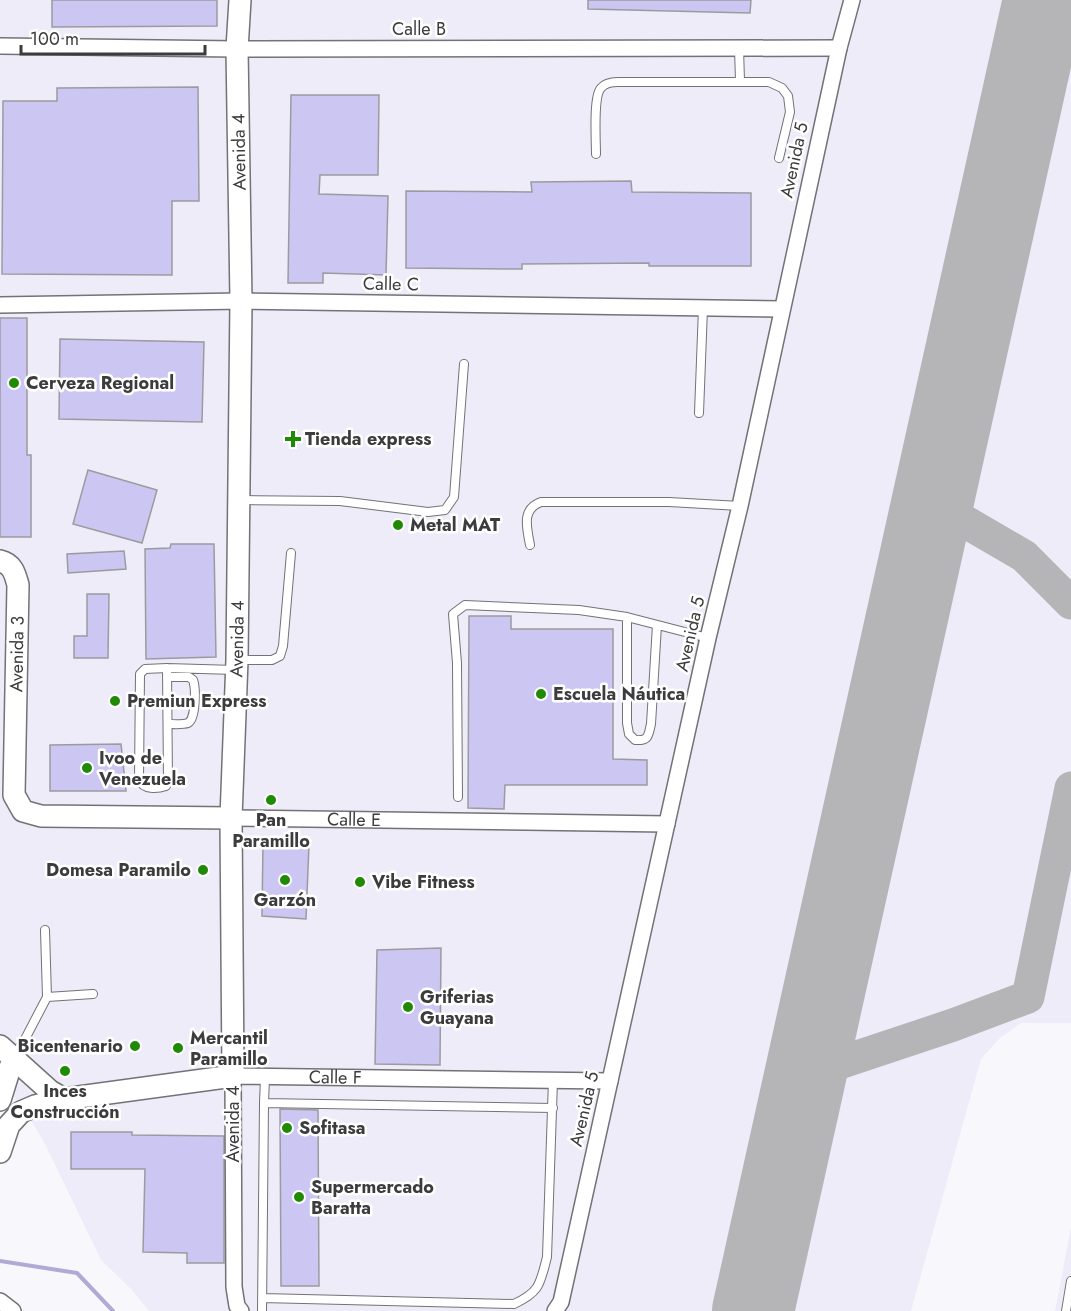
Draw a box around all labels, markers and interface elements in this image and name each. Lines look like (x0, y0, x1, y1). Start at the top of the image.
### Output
street label: Calle B (392, 16, 446, 42)
scale bar (21, 18, 206, 56)
text: 100 m (30, 26, 79, 52)
street label: Avenida 4 (225, 113, 253, 191)
street label: Avenida 5 (773, 120, 815, 200)
street label: Calle C (363, 271, 419, 297)
place label: Cerveza Regional (26, 370, 174, 396)
marker: Cerveza Regional (7, 376, 21, 390)
place label: Tienda express (305, 426, 432, 452)
marker: Tienda express (286, 432, 300, 446)
place label: Metal MAT (410, 512, 501, 538)
marker: Metal MAT (391, 518, 405, 532)
street label: Avenida 5 (669, 594, 711, 674)
street label: Avenida 4 (223, 600, 251, 678)
street label: Avenida 3 (3, 616, 31, 692)
place label: Escuela Náutica (553, 681, 685, 707)
marker: Escuela Náutica (534, 687, 548, 701)
place label: Premiun Express (127, 688, 267, 714)
marker: Premiun Express (108, 694, 122, 708)
place label: Ivoo de Venezuela (98, 745, 186, 792)
marker: Ivoo de Venezuela (80, 761, 94, 775)
marker: Pan Paramillo (264, 793, 278, 807)
street label: Calle E (327, 806, 381, 833)
place label: Pan Paramillo (232, 807, 310, 854)
place label: Domesa Paramilo (46, 857, 191, 883)
marker: Domesa Paramilo (196, 863, 210, 877)
place label: Vibe Fitness (371, 869, 475, 895)
marker: Garzón (278, 873, 292, 887)
marker: Vibe Fitness (353, 875, 367, 889)
place label: Garzón (254, 887, 316, 913)
place label: Griferias Guayana (420, 984, 494, 1031)
marker: Griferias Guayana (401, 1000, 415, 1014)
place label: Mercantil Paramillo (190, 1025, 268, 1072)
place label: Bicentenario (17, 1033, 123, 1059)
marker: Bicentenario (128, 1039, 142, 1053)
marker: Mercantil Paramillo (171, 1041, 185, 1055)
marker: Inces Construcción (58, 1064, 72, 1078)
street label: Calle F (309, 1064, 362, 1091)
street label: Avenida 5 (563, 1069, 605, 1149)
place label: Inces Construcción (11, 1078, 120, 1125)
street label: Avenida 4 (220, 1086, 246, 1162)
place label: Sofitasa (299, 1115, 365, 1141)
marker: Sofitasa (280, 1121, 294, 1135)
place label: Supermercado Baratta (311, 1174, 434, 1221)
marker: Supermercado Baratta (292, 1190, 306, 1204)

